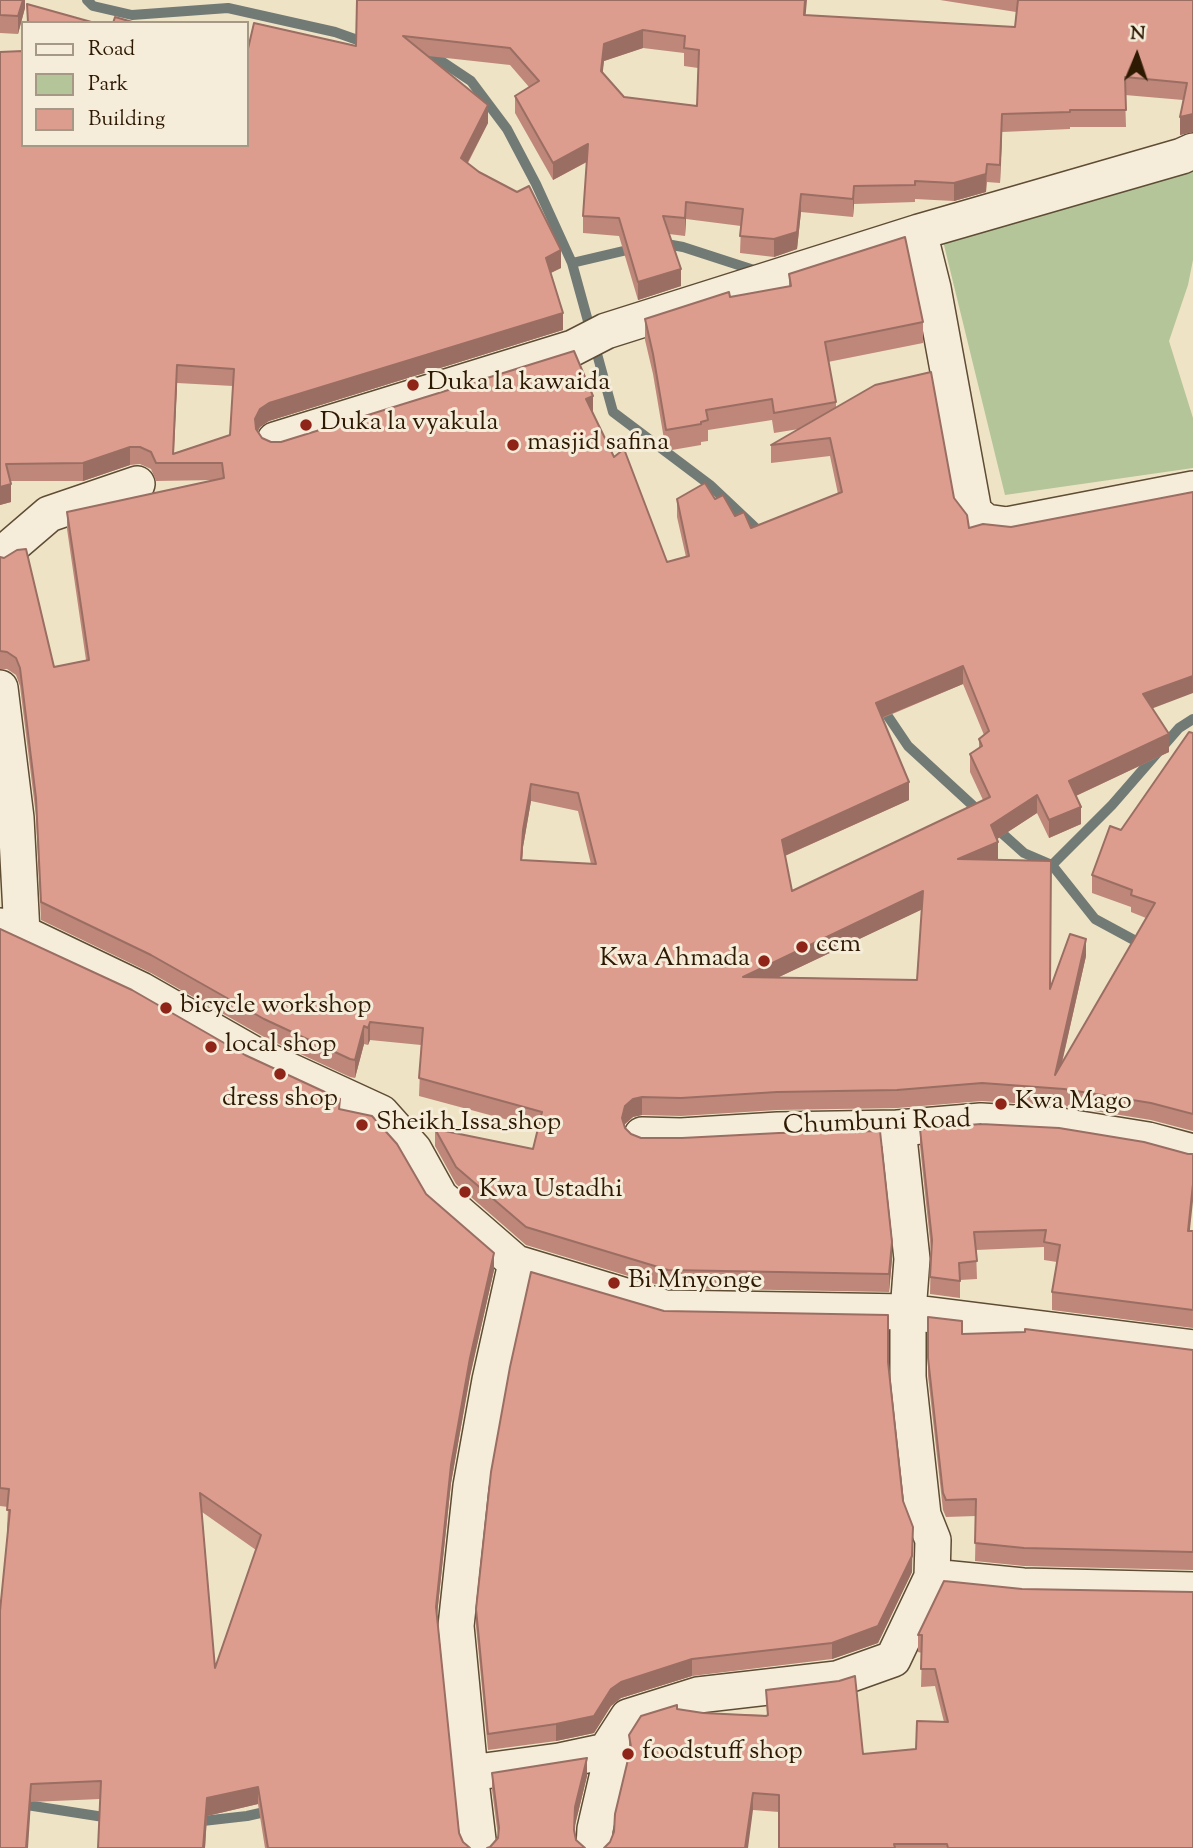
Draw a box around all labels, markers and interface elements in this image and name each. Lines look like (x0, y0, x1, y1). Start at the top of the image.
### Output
legend (21, 21, 248, 147)
north arrow (1102, 21, 1172, 91)
text: N (1130, 21, 1146, 48)
text: Road (88, 35, 135, 65)
text: Park (88, 70, 128, 100)
text: Building (88, 105, 165, 135)
place label: Duka la kawaida (427, 369, 610, 401)
marker: Duka la kawaida (405, 377, 421, 393)
place label: Duka la vyakula (320, 409, 498, 441)
marker: Duka la vyakula (298, 417, 314, 433)
place label: masjid safina (527, 429, 669, 461)
marker: masjid safina (505, 437, 521, 453)
place label: ccm (816, 931, 861, 963)
marker: ccm (794, 939, 810, 955)
place label: Kwa Ahmada (599, 945, 750, 977)
marker: Kwa Ahmada (756, 953, 772, 969)
place label: bicycle workshop (180, 992, 372, 1024)
marker: bicycle workshop (158, 1000, 174, 1016)
place label: local shop (225, 1031, 336, 1063)
marker: local shop (203, 1039, 219, 1055)
marker: dress shop (272, 1066, 288, 1082)
place label: dress shop (222, 1085, 338, 1117)
place label: Kwa Mago (1015, 1088, 1132, 1120)
marker: Kwa Mago (993, 1096, 1009, 1112)
street label: Chumbuni Road (782, 1106, 972, 1144)
place label: Sheikh_Issa_shop (376, 1109, 561, 1141)
marker: Sheikh_Issa_shop (354, 1117, 370, 1133)
place label: Kwa Ustadhi (479, 1176, 623, 1208)
marker: Kwa Ustadhi (457, 1184, 473, 1200)
place label: Bi Mnyonge (628, 1267, 762, 1299)
marker: Bi Mnyonge (606, 1275, 622, 1291)
place label: foodstuff shop (642, 1738, 803, 1770)
marker: foodstuff shop (620, 1746, 636, 1762)

